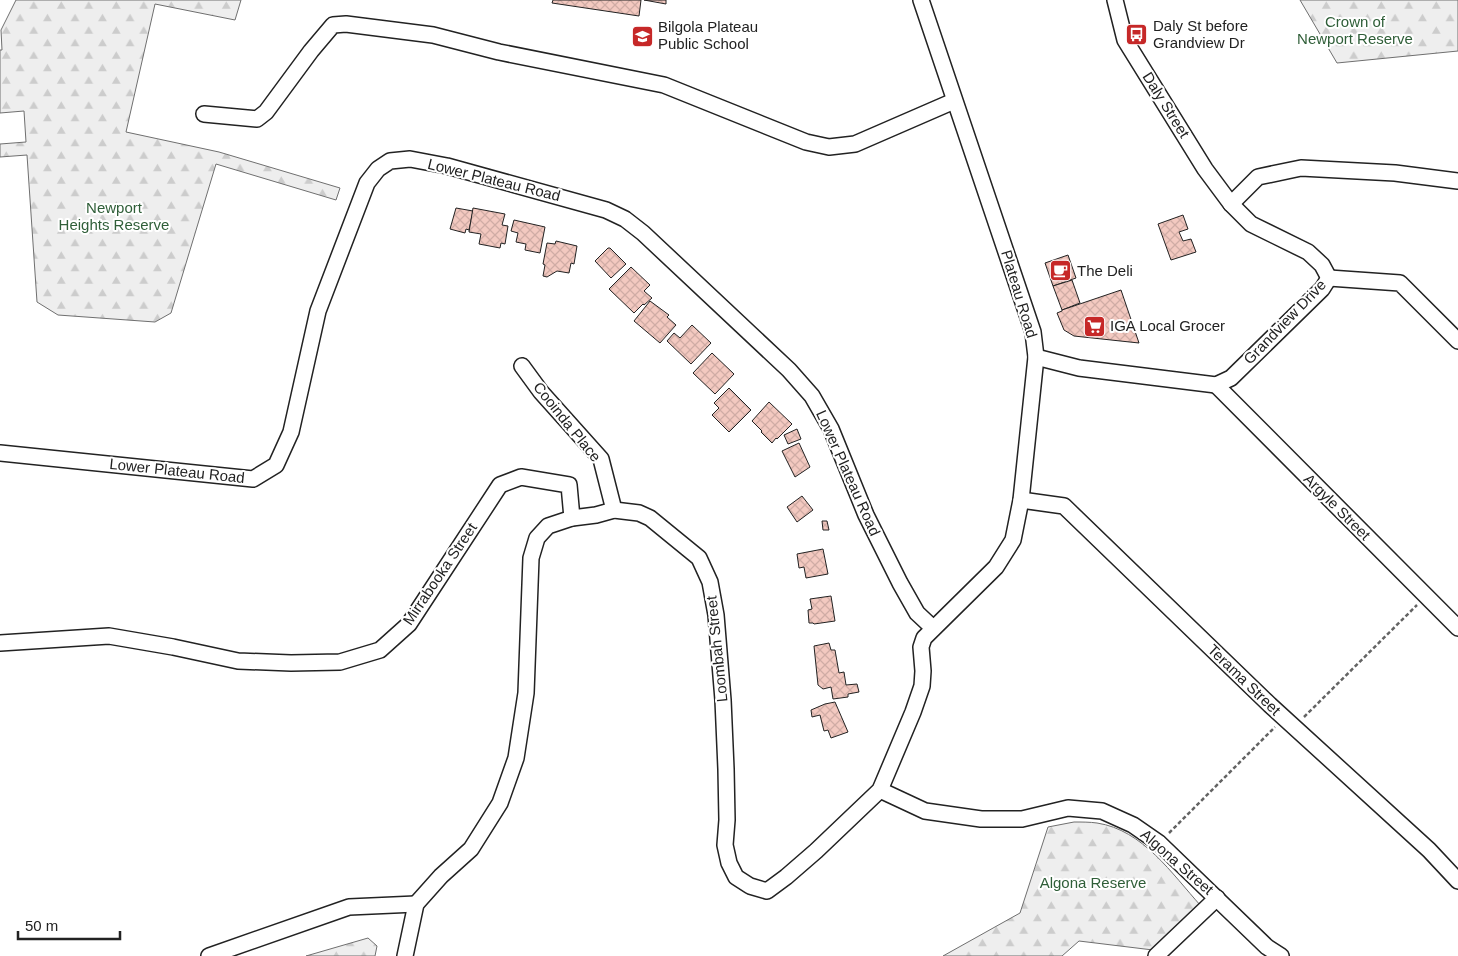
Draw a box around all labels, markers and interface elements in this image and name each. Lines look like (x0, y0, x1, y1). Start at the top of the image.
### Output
park label: Crown of Newport Reserve (1297, 13, 1413, 47)
place label: Daly St before Grandview Dr (1153, 17, 1248, 51)
place label: Bilgola Plateau Public School (658, 18, 758, 52)
bus stop icon: Daly St before Grandview Dr (1125, 23, 1149, 47)
school or university icon: Bilgola Plateau Public School (630, 24, 654, 48)
street label: Daly Street (1140, 69, 1194, 141)
street label: Lower Plateau Road (426, 155, 562, 204)
park label: Newport Heights Reserve (59, 199, 169, 233)
street label: Plateau Road (998, 248, 1041, 340)
cafe icon: The Deli (1049, 259, 1073, 283)
place label: The Deli (1077, 262, 1133, 279)
street label: Grandview Drive (1240, 276, 1329, 367)
supermarket icon: IGA Local Grocer (1082, 314, 1106, 338)
place label: IGA Local Grocer (1110, 317, 1225, 334)
street label: Cooinda Place (530, 378, 605, 465)
street label: Lower Plateau Road (813, 407, 884, 538)
street label: Lower Plateau Road (109, 455, 246, 486)
street label: Argyle Street (1301, 470, 1375, 544)
street label: Mirrabooka Street (399, 519, 480, 628)
street label: Loombah Street (702, 594, 731, 703)
street label: Terama Street (1205, 641, 1285, 719)
street label: Algona Street (1137, 825, 1218, 898)
park label: Algona Reserve (1040, 874, 1146, 891)
scale bar (18, 908, 120, 940)
text: 50 m (25, 917, 58, 934)

